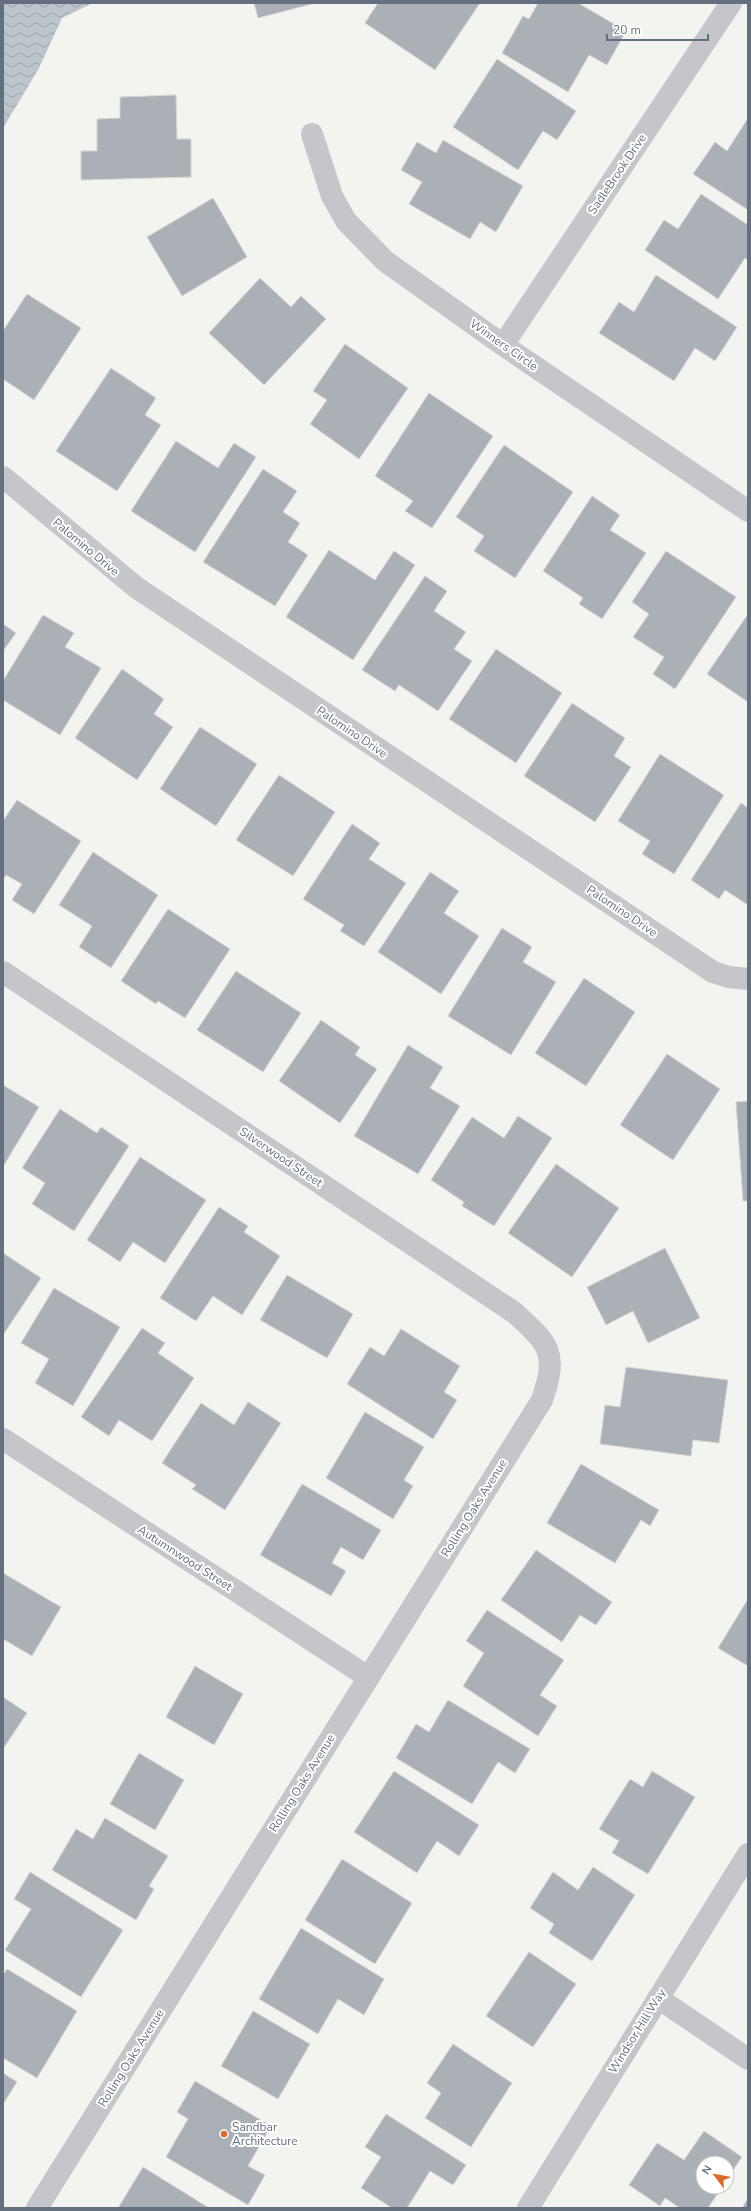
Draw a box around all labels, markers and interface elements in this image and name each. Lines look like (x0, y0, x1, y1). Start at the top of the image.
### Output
scale bar (607, 16, 708, 42)
text: 20 m (613, 22, 641, 38)
street label: SadleBrook Drive (584, 131, 650, 217)
street label: Winners Circle (467, 316, 541, 374)
street label: Palomino Drive (49, 515, 123, 579)
street label: Palomino Drive (314, 702, 390, 762)
street label: Palomino Drive (584, 881, 660, 941)
street label: Silverwood Street (236, 1123, 326, 1191)
street label: Rolling Oaks Avenue (437, 1456, 511, 1560)
street label: Autumnwood Street (135, 1521, 236, 1595)
street label: Rolling Oaks Avenue (265, 1731, 339, 1835)
street label: Windsor Hill Way (605, 1985, 670, 2076)
street label: Rolling Oaks Avenue (94, 2006, 168, 2110)
place label: Sandbar Architecture (232, 2119, 298, 2149)
marker: Sandbar Architecture (219, 2129, 229, 2139)
north arrow (695, 2155, 735, 2195)
text: N (698, 2162, 715, 2177)

